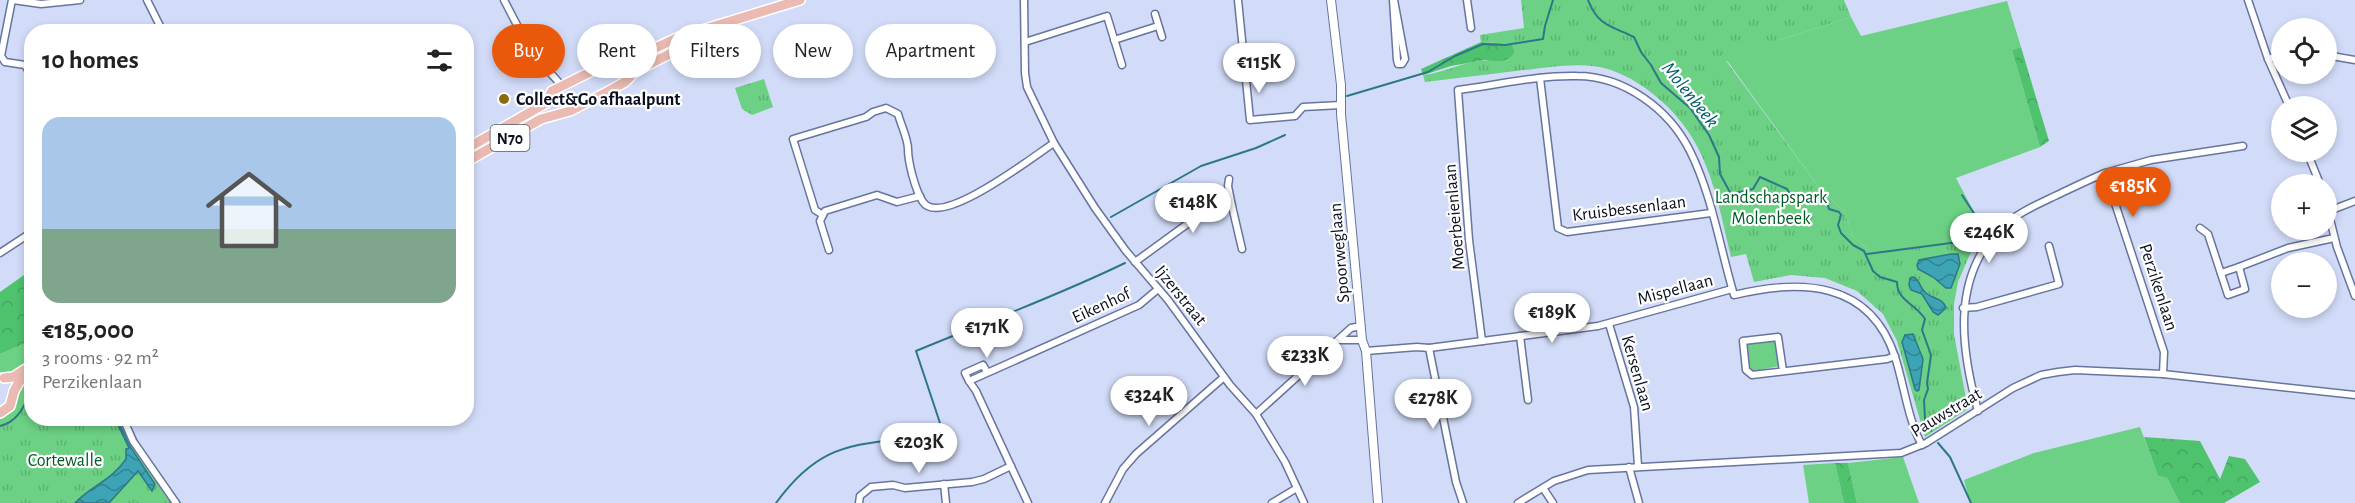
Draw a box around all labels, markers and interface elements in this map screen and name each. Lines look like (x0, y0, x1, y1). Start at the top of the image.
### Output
map controls (2271, 18, 2337, 318)
button: locate (2271, 18, 2337, 84)
chip: Buy (492, 24, 565, 78)
chip: Rent (577, 24, 657, 78)
chip: Filters (669, 24, 761, 78)
chip: New (773, 24, 853, 78)
chip: Apartment (865, 24, 996, 78)
pin: €115K (1217, 43, 1301, 94)
icon: filters (423, 44, 456, 77)
text: 10 homes (42, 47, 139, 73)
text: €115K (1237, 52, 1281, 72)
water label: Molenbeek (1658, 58, 1723, 131)
place label: Collect&Go afhaalpunt (516, 91, 680, 109)
marker: Collect&Go afhaalpunt (497, 92, 511, 106)
button: layers (2271, 96, 2337, 162)
road number: N70 (490, 125, 530, 151)
icon: home (195, 156, 303, 264)
street label: Moerbeienlaan (1441, 163, 1469, 271)
pin: €185K (2091, 167, 2175, 218)
button: + (2271, 174, 2337, 240)
text: €185K (2110, 176, 2156, 196)
pin: €148K (1151, 183, 1235, 234)
park label: Landschapspark Molenbeek (1715, 189, 1828, 228)
text: €148K (1169, 192, 1217, 212)
street label: Kruisbessenlaan (1571, 193, 1687, 225)
street label: Spoorweglaan (1327, 202, 1353, 304)
pin: €246K (1947, 213, 2031, 264)
text: €246K (1964, 222, 2014, 242)
street label: Perzikenlaan (2136, 242, 2181, 333)
button: − (2271, 252, 2337, 318)
street label: Ijzerstraat (1151, 262, 1210, 329)
street label: Mispellaan (1636, 271, 1715, 309)
street label: Eikenhof (1070, 284, 1135, 327)
pin: €189K (1510, 293, 1594, 344)
text: €189K (1528, 302, 1576, 322)
pin: €171K (945, 308, 1029, 359)
text: €185,000 (42, 317, 134, 343)
text: €171K (965, 317, 1009, 337)
street label: Kersenlaan (1618, 333, 1656, 413)
pin: €233K (1263, 336, 1347, 387)
text: €233K (1281, 345, 1329, 365)
text: 3 rooms · 92 m² (42, 348, 159, 368)
text: Perzikenlaan (42, 372, 142, 392)
pin: €324K (1107, 376, 1191, 427)
pin: €278K (1391, 379, 1475, 430)
text: €324K (1124, 385, 1174, 405)
street label: Pauwstraat (1908, 385, 1985, 441)
text: €278K (1409, 388, 1457, 408)
pin: €203K (877, 423, 961, 474)
text: €203K (894, 432, 944, 452)
park label: Cortewalle (28, 452, 102, 470)

